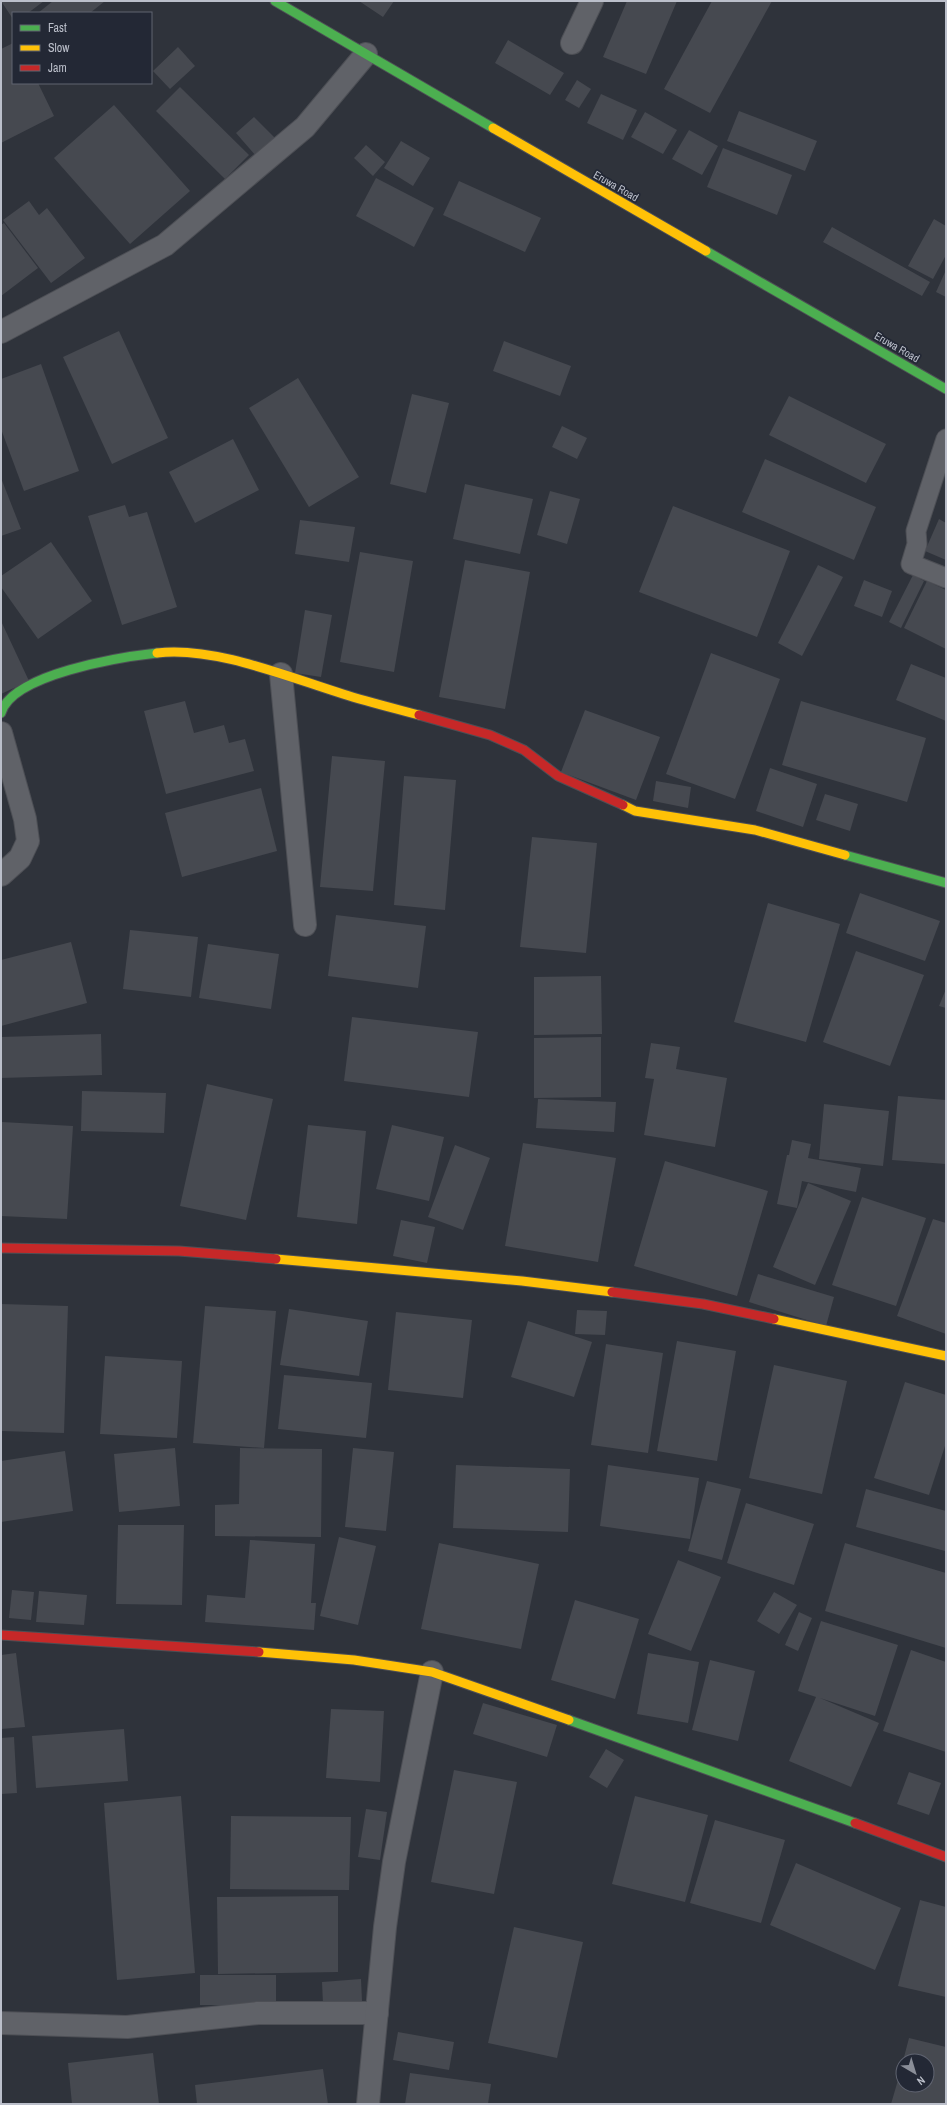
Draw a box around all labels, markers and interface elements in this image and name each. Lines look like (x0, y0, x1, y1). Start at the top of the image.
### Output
legend (12, 12, 152, 84)
text: Fast (48, 20, 67, 36)
text: Slow (48, 40, 70, 56)
text: Jam (48, 60, 67, 76)
street label: Eruwa Road (591, 168, 641, 204)
street label: Eruwa Road (872, 329, 922, 365)
north arrow (895, 2053, 935, 2093)
text: N (914, 2073, 928, 2088)

